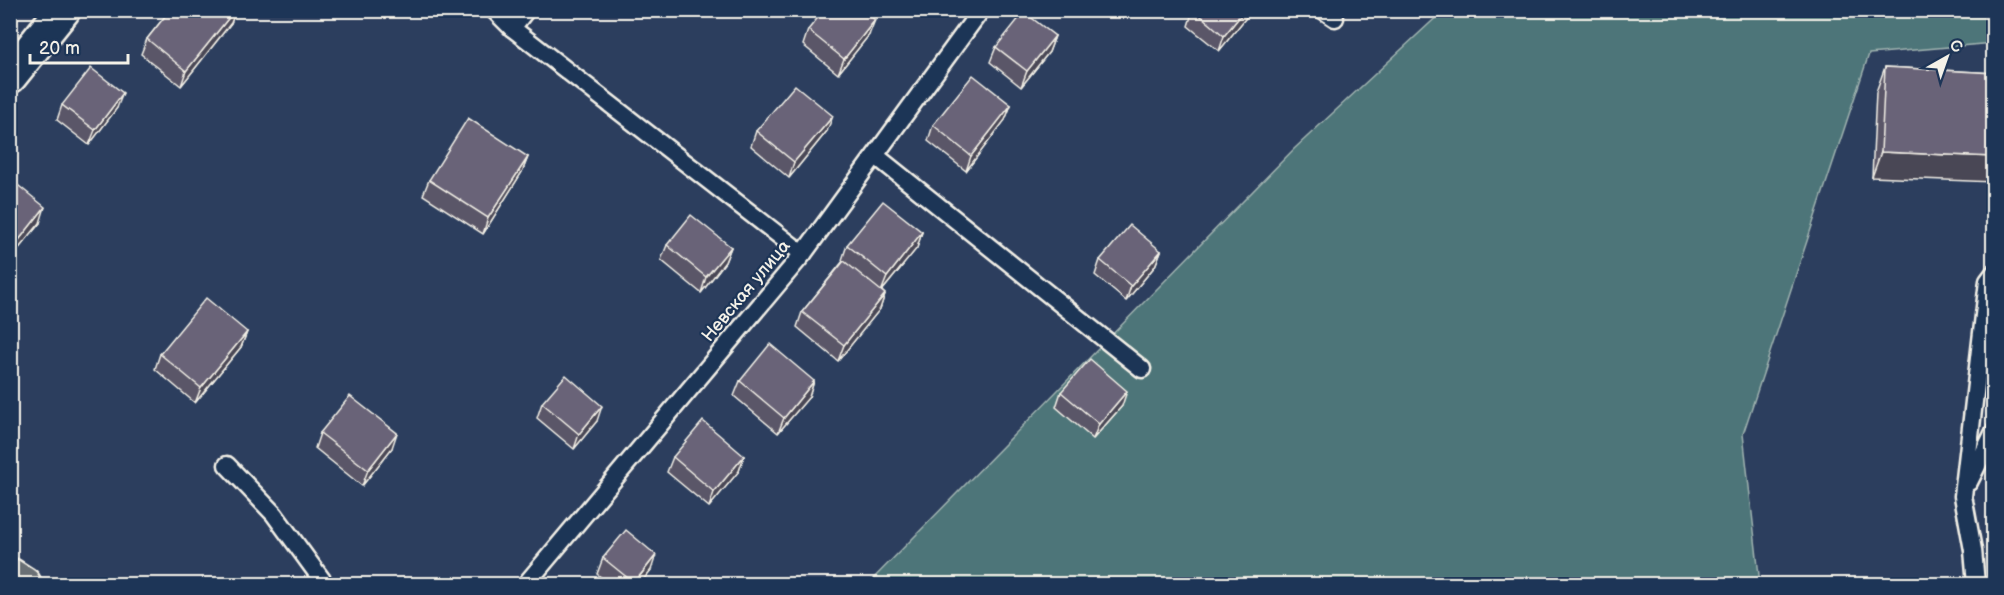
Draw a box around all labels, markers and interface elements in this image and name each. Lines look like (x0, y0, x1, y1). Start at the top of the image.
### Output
scale bar (30, 27, 128, 65)
north arrow (1917, 27, 1977, 87)
text: С (1945, 36, 1966, 58)
text: 20 m (39, 38, 80, 59)
street label: Невская улица (697, 236, 795, 346)

